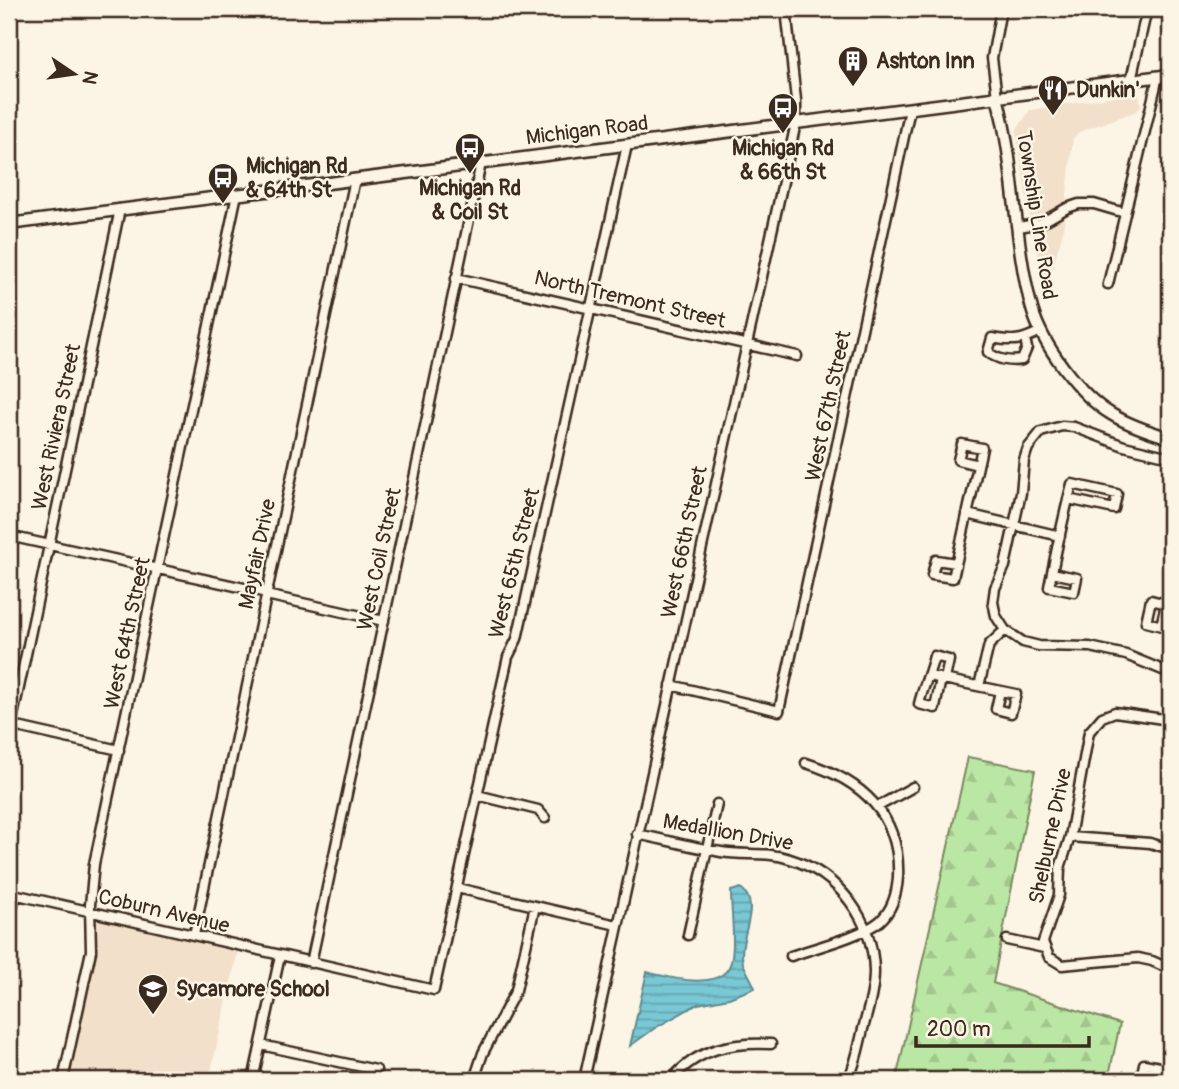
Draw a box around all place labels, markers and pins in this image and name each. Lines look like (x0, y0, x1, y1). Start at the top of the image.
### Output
building icon: Ashton Inn (836, 44, 870, 88)
place label: Ashton Inn (876, 48, 975, 75)
restaurant icon: Dunkin' (1036, 73, 1070, 117)
place label: Dunkin' (1076, 77, 1140, 104)
bus stop icon: Michigan Rd & 66th St (766, 91, 800, 135)
bus stop icon: Michigan Rd & Coil St (453, 131, 487, 175)
place label: Michigan Rd & 66th St (732, 135, 834, 186)
place label: Michigan Rd & 64th St (246, 153, 348, 204)
bus stop icon: Michigan Rd & 64th St (206, 161, 240, 205)
place label: Michigan Rd & Coil St (419, 175, 521, 226)
school or university icon: Sycamore School (136, 972, 170, 1016)
place label: Sycamore School (176, 976, 330, 1003)

